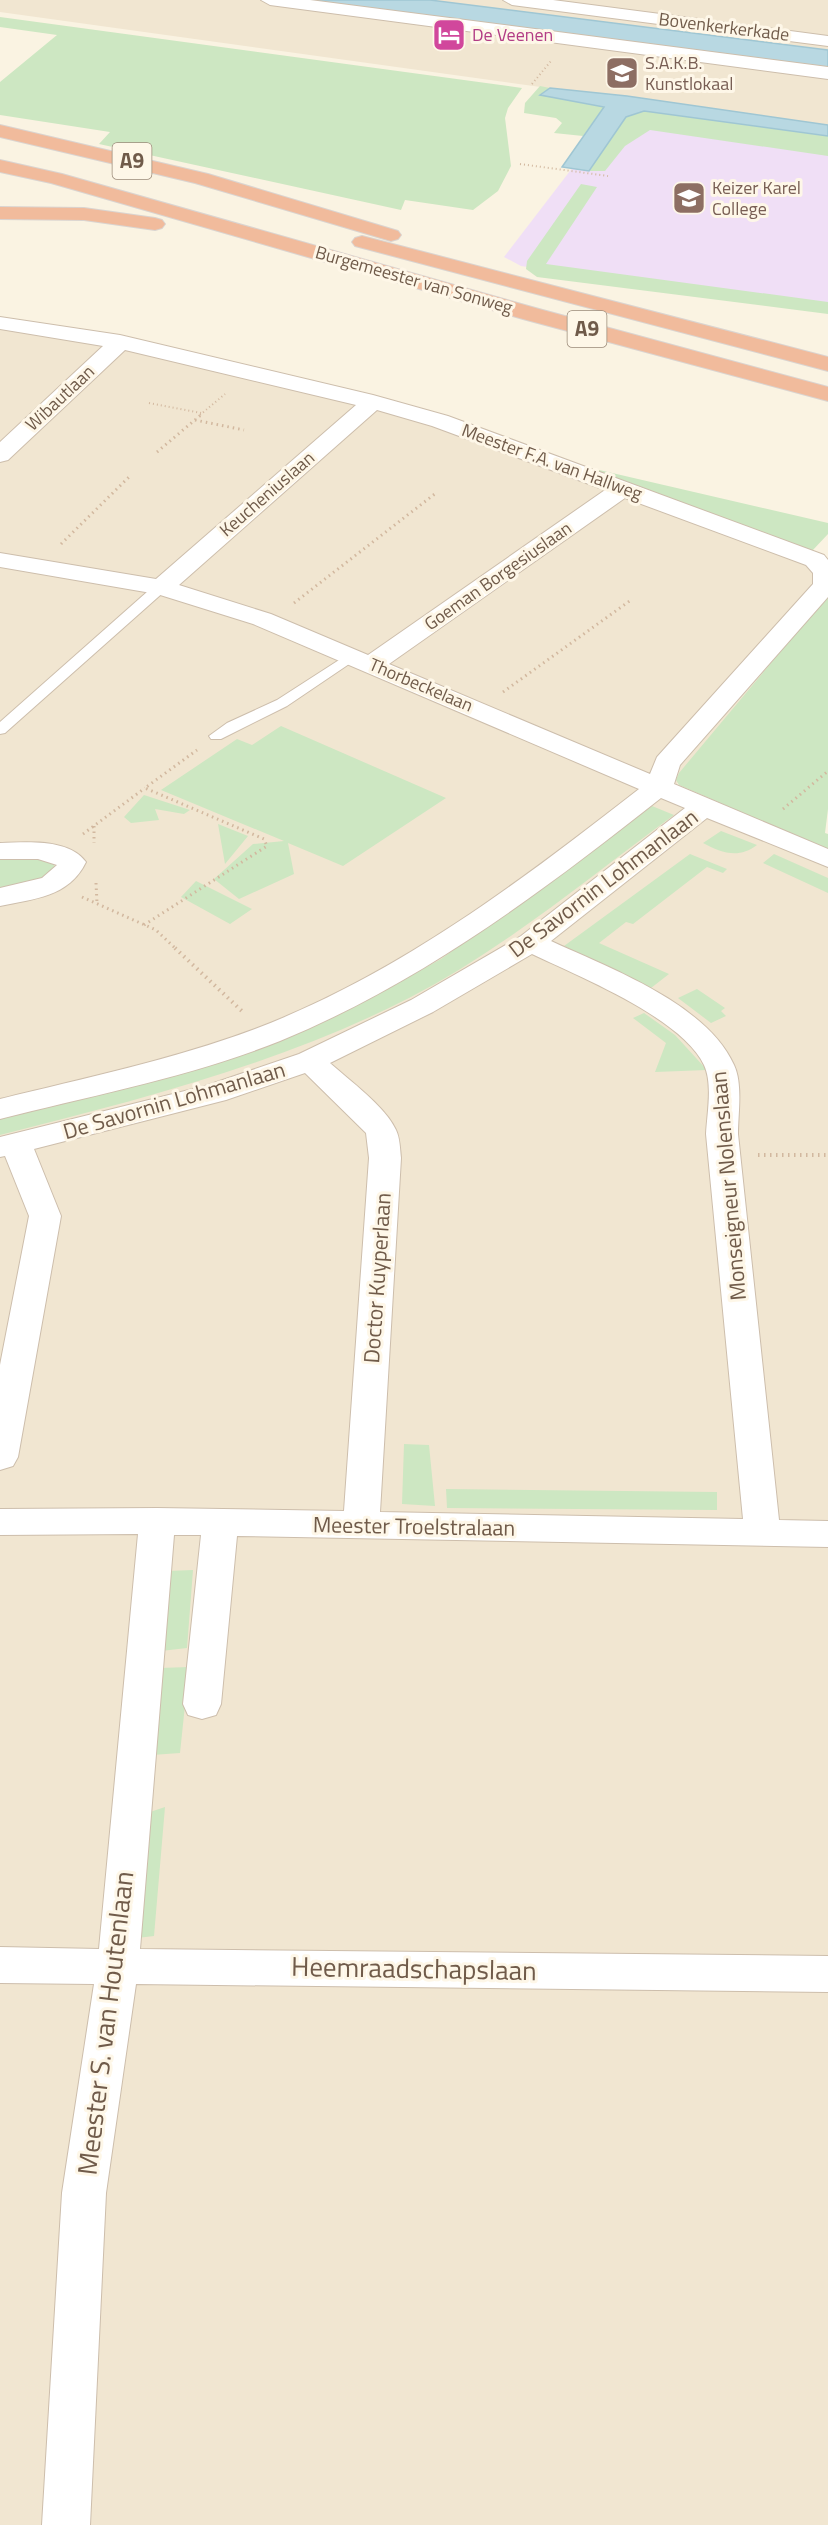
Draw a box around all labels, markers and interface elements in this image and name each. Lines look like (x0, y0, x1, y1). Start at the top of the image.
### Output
street label: Bovenkerkerkade (657, 5, 791, 48)
hotel icon: De Veenen (431, 17, 467, 53)
place label: De Veenen (472, 21, 553, 48)
place label: S.A.K.B. Kunstlokaal (645, 49, 733, 97)
school or university icon: S.A.K.B. Kunstlokaal (604, 55, 640, 91)
road number: A9 (112, 143, 152, 179)
place label: Keizer Karel College (712, 174, 801, 222)
school or university icon: Keizer Karel College (671, 180, 707, 216)
street label: Burgemeester van Sonweg (312, 238, 516, 321)
road number: A9 (568, 311, 606, 347)
street label: Wibautlaan (19, 358, 100, 437)
street label: Meester F.A. van Hallweg (458, 416, 646, 507)
street label: Keucheniuslaan (213, 445, 320, 543)
street label: Goeman Borgesiuslaan (418, 514, 577, 637)
street label: Thorbeckelaan (365, 651, 477, 719)
street label: De Savornin Lohmanlaan (501, 800, 705, 966)
street label: De Savornin Lohmanlaan (59, 1052, 289, 1148)
street label: Monseigneur Nolenslaan (701, 1070, 755, 1302)
street label: Doctor Kuyperlaan (354, 1192, 400, 1364)
street label: Meester Troelstralaan (312, 1507, 516, 1545)
street label: Meester S. van Houtenlaan (66, 1868, 144, 2177)
street label: Heemraadschapslaan (291, 1945, 537, 1990)

